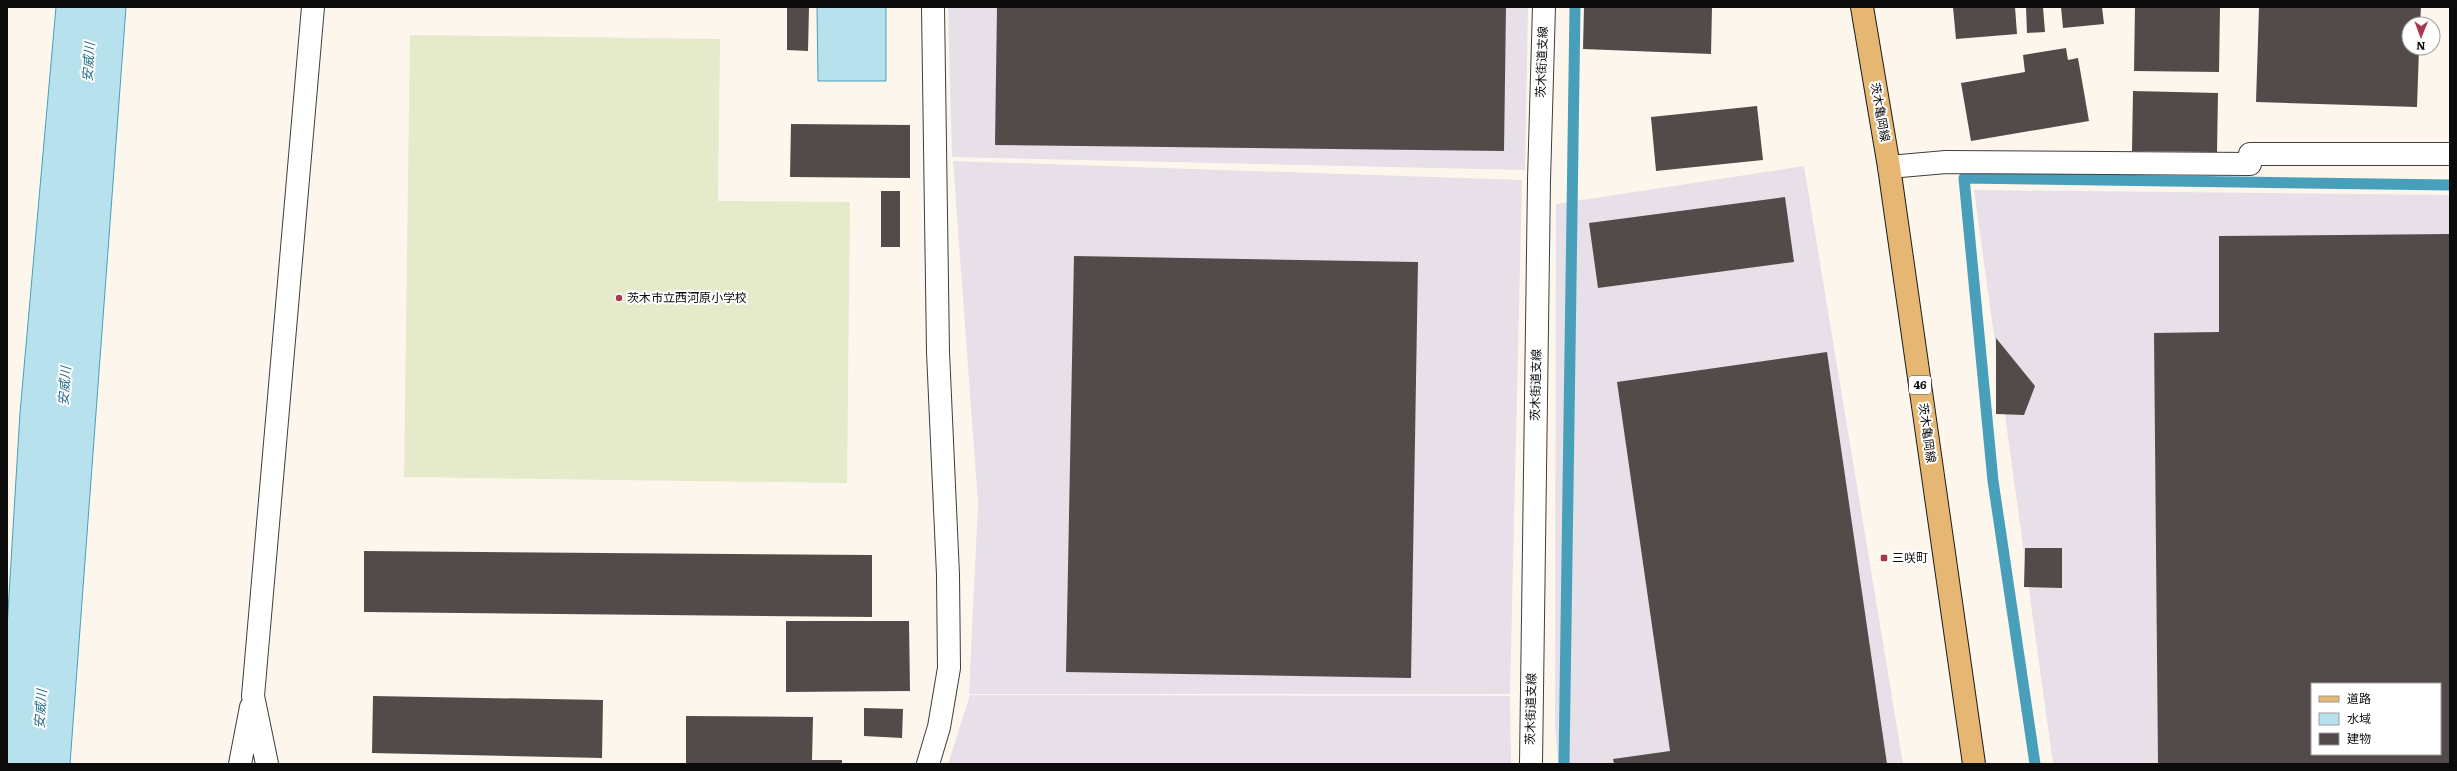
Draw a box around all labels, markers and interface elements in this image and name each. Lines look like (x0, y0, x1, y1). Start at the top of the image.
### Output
north arrow (2401, 16, 2441, 56)
street label: 茨木街道支線 (1531, 26, 1551, 98)
text: N (2416, 39, 2426, 55)
water label: 安威川 (77, 40, 98, 82)
street label: 茨木亀岡線 (1867, 81, 1895, 143)
place label: 茨木市立西河原小学校 (627, 288, 747, 306)
marker: 茨木市立西河原小学校 (614, 293, 624, 303)
street label: 茨木街道支線 (1525, 349, 1545, 421)
water label: 安威川 (53, 364, 74, 406)
road number: 46 (1909, 376, 1931, 394)
street label: 茨木亀岡線 (1915, 402, 1941, 464)
place label: 三咲町 (1892, 548, 1928, 566)
marker: 三咲町 (1879, 553, 1889, 563)
street label: 茨木街道支線 (1520, 673, 1540, 745)
legend (2311, 683, 2441, 755)
water label: 安威川 (29, 687, 50, 729)
text: 道路 (2347, 689, 2371, 707)
text: 水域 (2347, 709, 2371, 727)
text: 建物 (2347, 729, 2371, 747)

